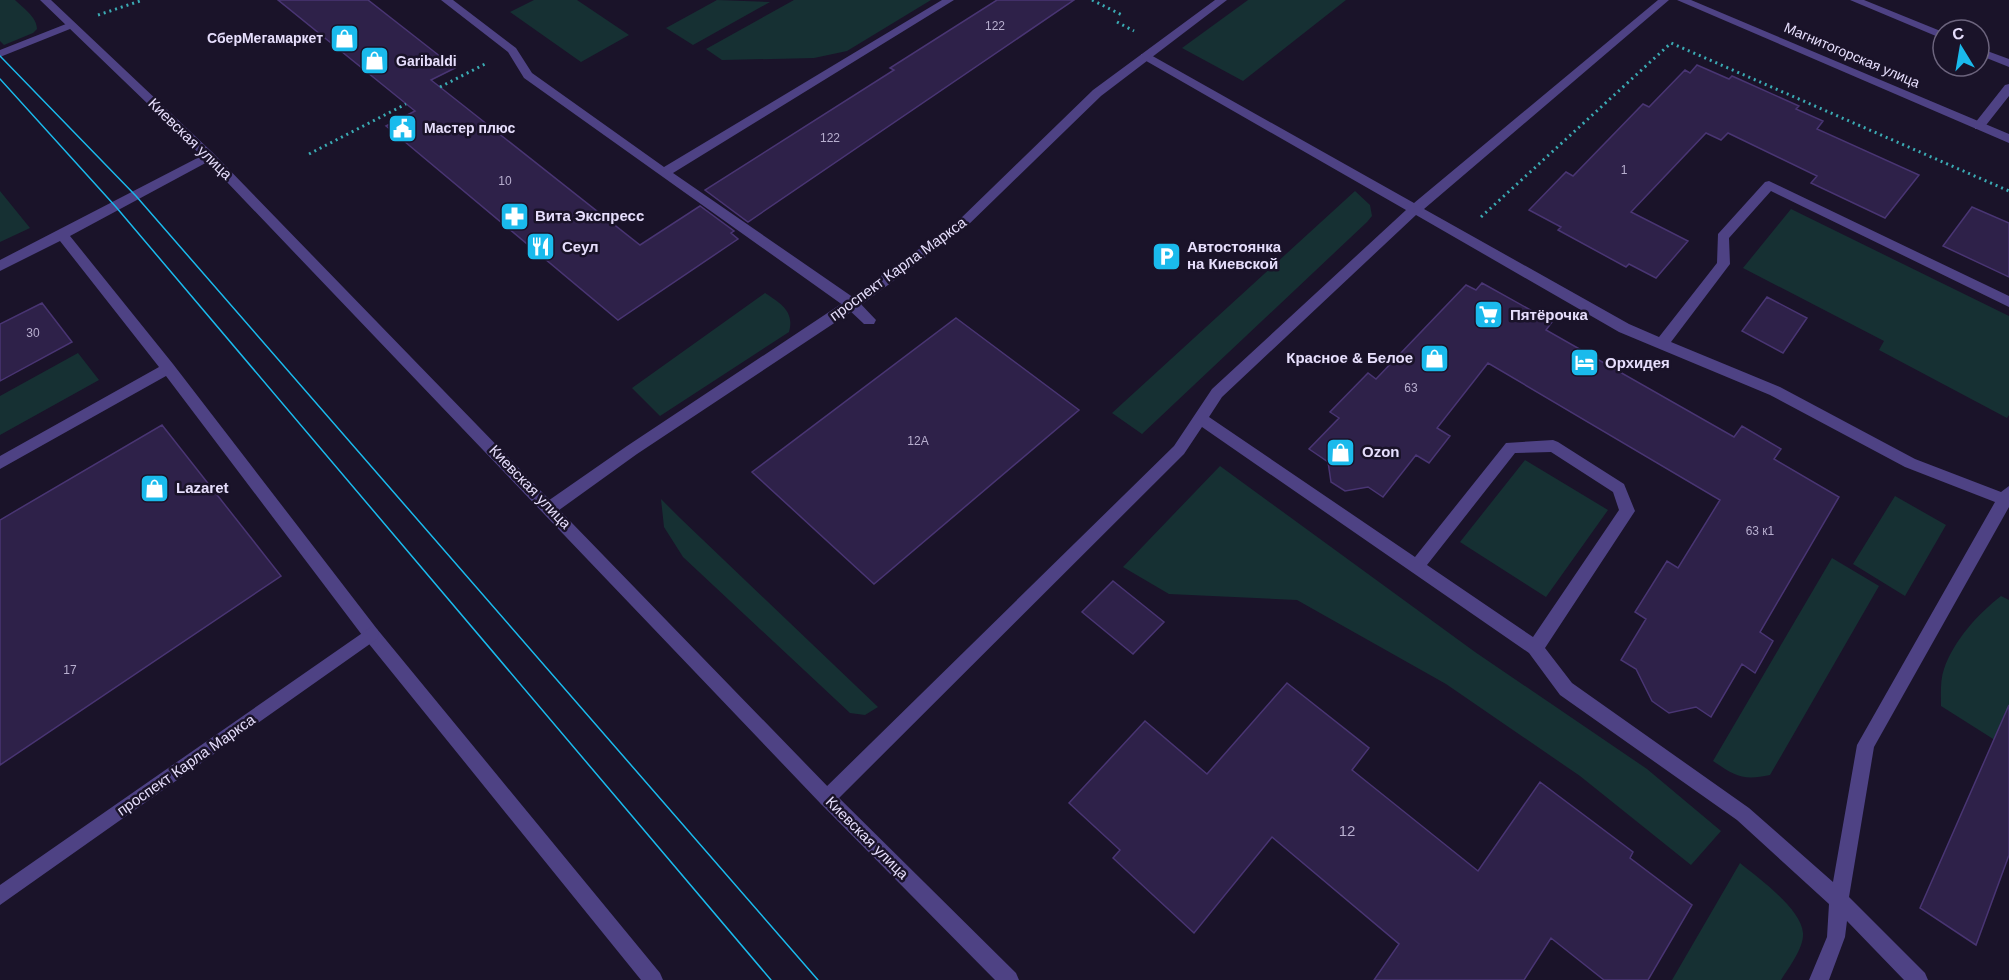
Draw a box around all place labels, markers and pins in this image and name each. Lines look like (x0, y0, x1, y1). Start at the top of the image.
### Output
shop icon: СберМегамаркет (328, 22, 360, 54)
place label: СберМегамаркет (207, 30, 323, 46)
shop icon: Garibaldi (359, 45, 391, 77)
place label: Garibaldi (396, 53, 457, 69)
public building icon: Мастер плюс (387, 112, 419, 144)
place label: Мастер плюс (424, 120, 516, 136)
pharmacy icon: Вита Экспресс (498, 200, 530, 232)
place label: Вита Экспресс (535, 207, 644, 224)
restaurant icon: Сеул (525, 231, 557, 263)
place label: Сеул (562, 238, 599, 255)
place label: Автостоянка на Киевской (1187, 238, 1282, 272)
parking icon: Автостоянка на Киевской (1150, 240, 1182, 272)
supermarket icon: Пятёрочка (1473, 299, 1505, 331)
place label: Пятёрочка (1510, 306, 1588, 323)
shop icon: Красное & Белое (1418, 342, 1450, 374)
hotel icon: Орхидея (1568, 347, 1600, 379)
place label: Красное & Белое (1286, 349, 1413, 366)
place label: Орхидея (1605, 354, 1670, 371)
shop icon: Ozon (1325, 436, 1357, 468)
place label: Ozon (1362, 443, 1400, 460)
shop icon: Lazaret (139, 472, 171, 504)
place label: Lazaret (176, 479, 229, 496)

